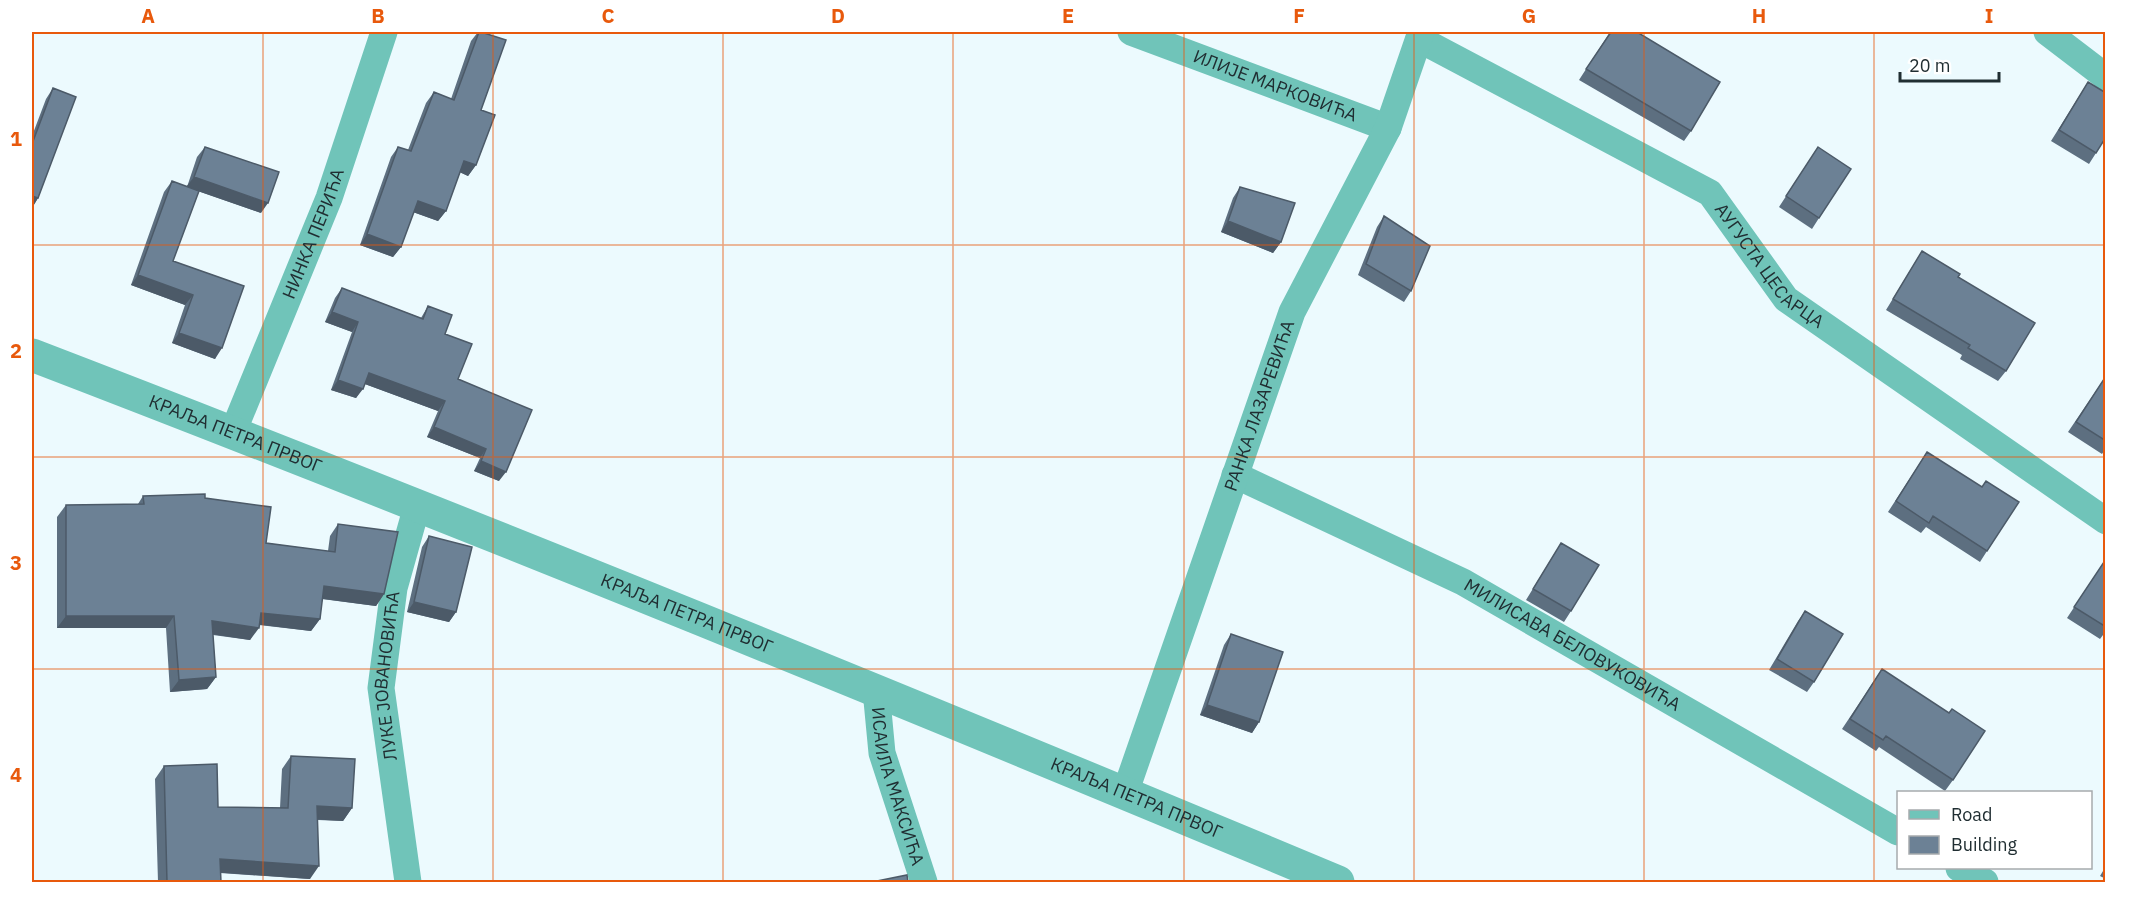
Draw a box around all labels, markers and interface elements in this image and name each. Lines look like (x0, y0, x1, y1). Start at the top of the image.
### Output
text: A (141, 2, 155, 29)
text: B (371, 2, 385, 29)
text: C (601, 2, 615, 29)
text: D (831, 2, 845, 29)
text: E (1062, 2, 1074, 29)
text: F (1293, 2, 1305, 29)
text: G (1522, 2, 1536, 29)
text: H (1752, 2, 1766, 29)
text: I (1985, 2, 1993, 29)
street label: ИЛИЈЕ МАРКОВИЋА (1190, 44, 1361, 127)
scale bar (1900, 45, 1999, 83)
text: 20 m (1909, 54, 1951, 77)
text: 1 (10, 125, 22, 152)
street label: НИНКА ПЕРИЋА (277, 165, 349, 302)
street label: АУГУСТА ЦЕСАРЦА (1710, 198, 1829, 333)
street label: РАНКА ЛАЗАРЕВИЋА (1219, 316, 1299, 494)
text: 2 (10, 337, 22, 364)
street label: КРАЉА ПЕТРА ПРВОГ (146, 389, 325, 478)
text: 3 (10, 549, 22, 576)
street label: КРАЉА ПЕТРА ПРВОГ (597, 568, 776, 658)
street label: МИЛИСАВА БЕЛОВУКОВИЋА (1460, 573, 1685, 716)
street label: ЛУКЕ ЈОВАНОВИЋА (369, 589, 405, 762)
street label: ИСАИЛА МАКСИЋА (867, 706, 930, 869)
street label: КРАЉА ПЕТРА ПРВОГ (1047, 752, 1226, 843)
text: 4 (10, 761, 22, 788)
legend (1897, 791, 2092, 869)
text: Road (1951, 803, 1992, 826)
text: Building (1951, 833, 2018, 856)

